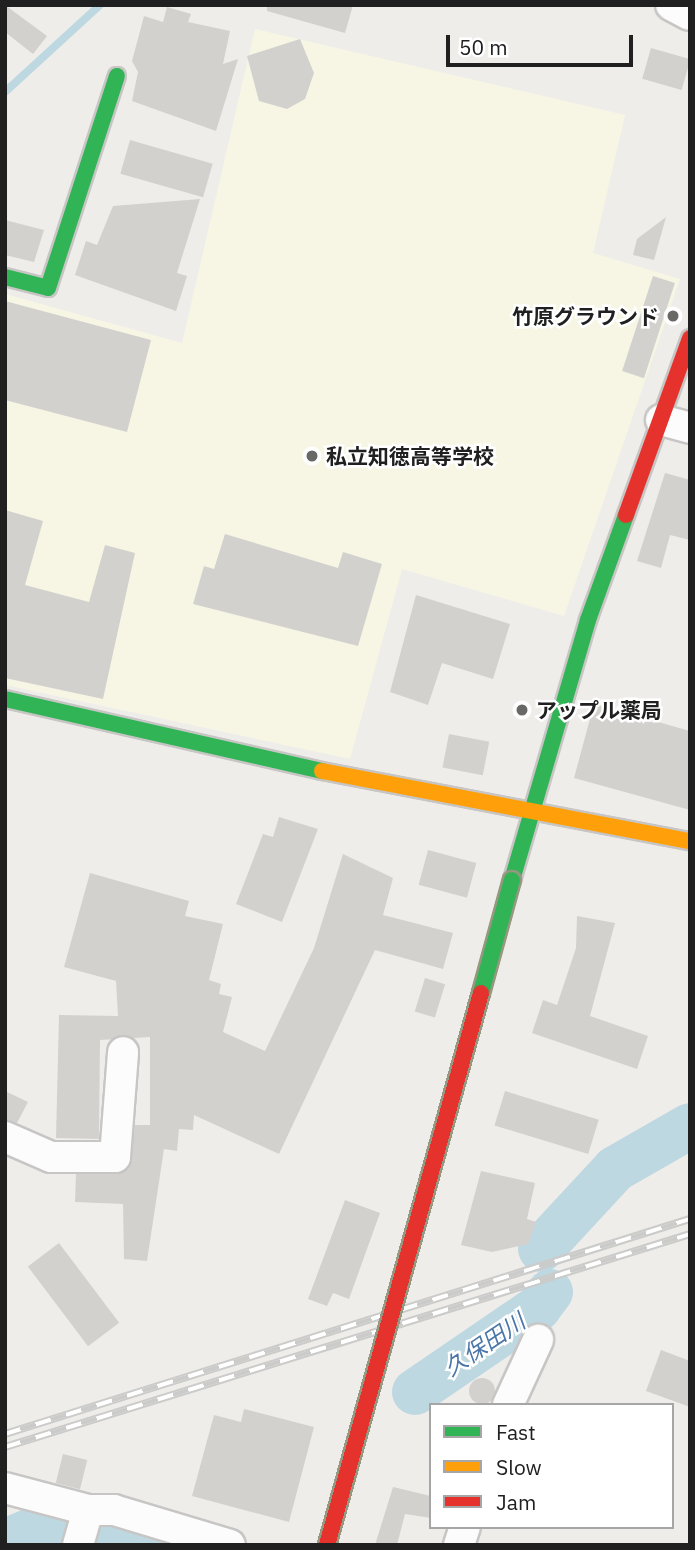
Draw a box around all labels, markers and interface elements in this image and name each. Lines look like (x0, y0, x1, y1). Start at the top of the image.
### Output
scale bar (450, 21, 637, 65)
text: 50 m (459, 33, 508, 61)
place label: 竹原グラウンド (512, 303, 659, 329)
marker: 竹原グラウンド (665, 308, 681, 324)
place label: 私立知徳高等学校 (326, 443, 494, 469)
marker: 私立知徳高等学校 (304, 448, 320, 464)
place label: アップル薬局 (536, 697, 662, 723)
marker: アップル薬局 (514, 702, 530, 718)
water label: 久保田川 (438, 1307, 530, 1381)
legend (429, 1403, 674, 1529)
text: Fast (496, 1418, 536, 1446)
text: Slow (496, 1453, 542, 1481)
text: Jam (496, 1488, 536, 1516)

